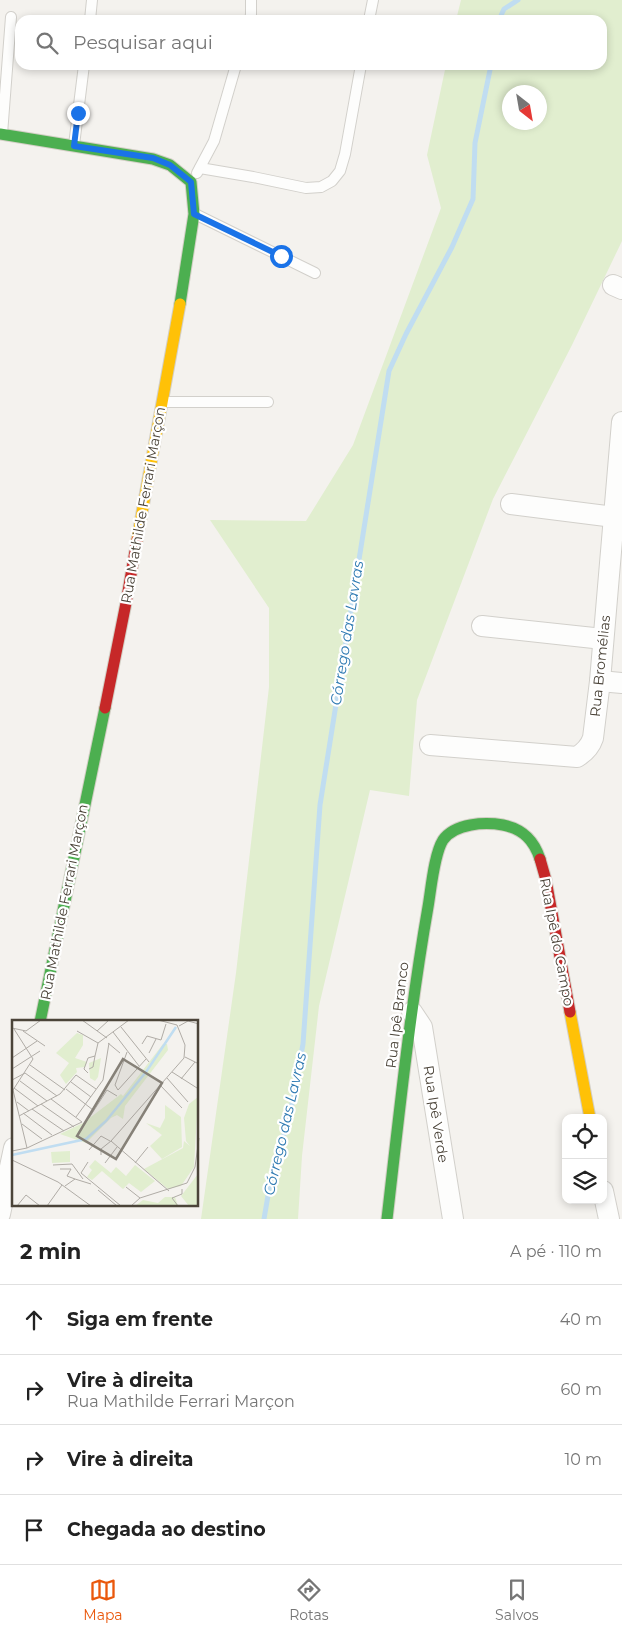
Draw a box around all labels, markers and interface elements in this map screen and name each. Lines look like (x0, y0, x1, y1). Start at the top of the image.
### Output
search box (15, 15, 607, 70)
icon: search (33, 29, 61, 57)
text: Pesquisar aqui (73, 31, 213, 54)
north arrow (502, 85, 547, 130)
route end (67, 102, 90, 125)
route start (270, 245, 293, 268)
street label: Rua Mathilde Ferrari Marçon (117, 405, 169, 605)
water label: Córrego das Lavras (326, 559, 367, 707)
street label: Rua Bromélias (586, 614, 614, 718)
street label: Rua Mathilde Ferrari Marçon (36, 802, 92, 1002)
street label: Rua Ipê do Campo (536, 876, 578, 1008)
street label: Rua Ipê Branco (382, 961, 412, 1069)
inset map (12, 1020, 199, 1206)
water label: Córrego das Lavras (259, 1050, 310, 1197)
street label: Rua Ipê Verde (419, 1064, 453, 1164)
map controls (562, 1114, 607, 1204)
button: locate (562, 1114, 607, 1159)
button: layers (562, 1159, 607, 1204)
text: 2 min (20, 1239, 81, 1264)
text: A pé · 110 m (510, 1242, 602, 1261)
icon: ahead (20, 1306, 48, 1334)
text: Siga em frente (67, 1308, 213, 1331)
text: 40 m (560, 1310, 602, 1329)
text: Vire à direita (67, 1369, 194, 1392)
icon: right (20, 1376, 48, 1404)
text: 60 m (560, 1380, 602, 1399)
text: Rua Mathilde Ferrari Marçon (67, 1392, 295, 1411)
icon: right (20, 1446, 48, 1474)
text: Vire à direita (67, 1448, 194, 1471)
text: 10 m (564, 1450, 602, 1469)
icon: arrive (20, 1516, 48, 1544)
text: Chegada ao destino (67, 1518, 266, 1541)
tab: Mapa (83, 1576, 123, 1624)
tab: Rotas (289, 1576, 329, 1624)
tab: Salvos (495, 1576, 539, 1624)

